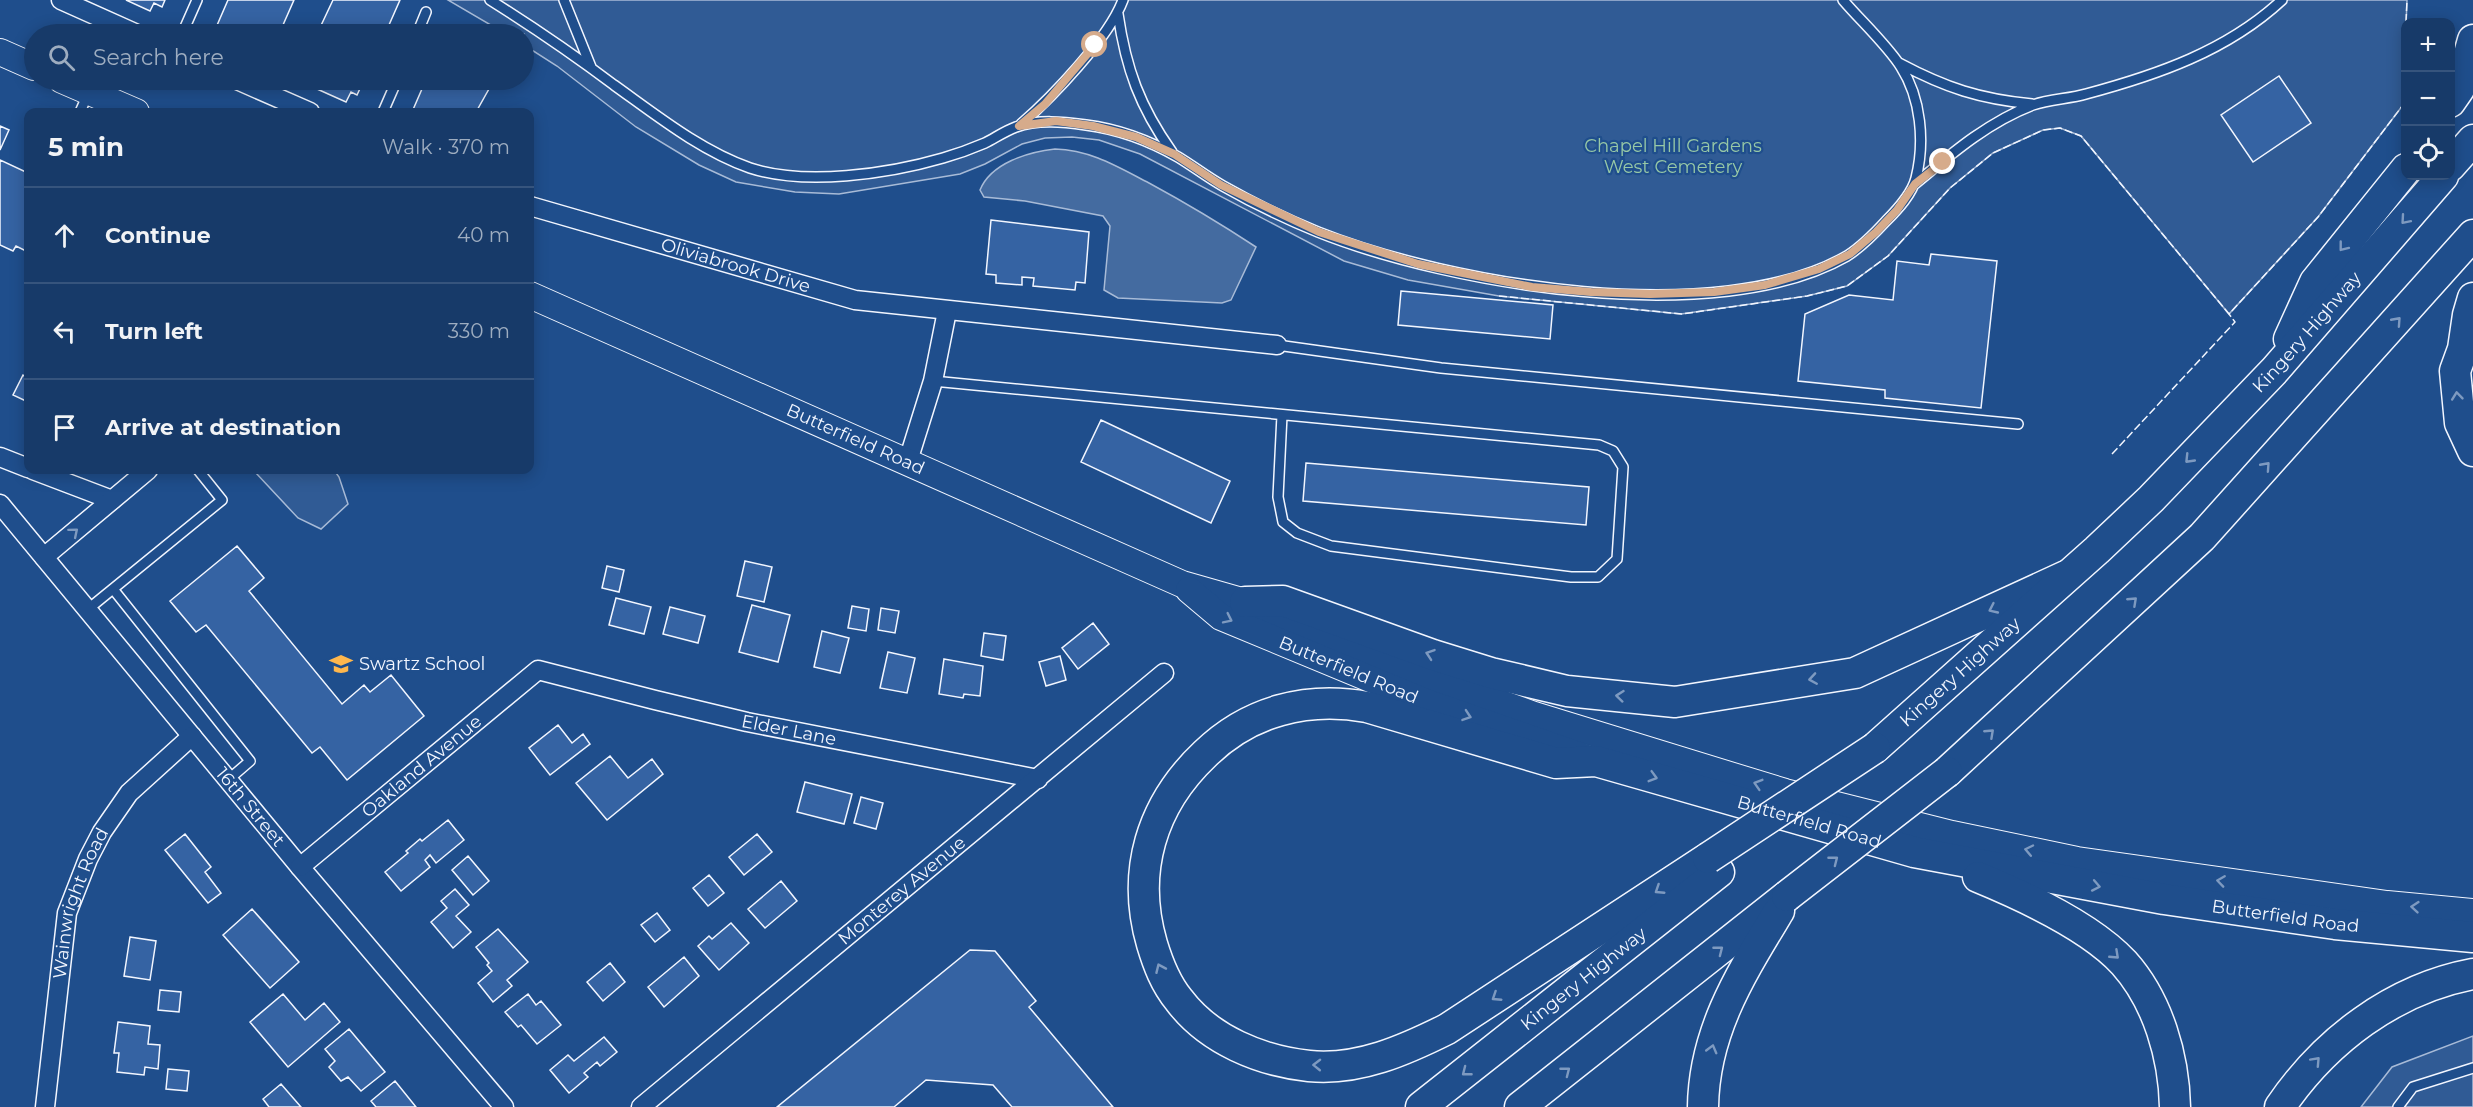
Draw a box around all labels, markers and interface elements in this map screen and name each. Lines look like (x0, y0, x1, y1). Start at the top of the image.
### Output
map controls (2401, 18, 2455, 180)
button: + (2401, 18, 2455, 72)
search box (24, 24, 534, 90)
route start (1081, 31, 1107, 57)
icon: search (45, 41, 78, 74)
text: Search here (93, 44, 224, 71)
button: − (2401, 72, 2455, 126)
button: locate (2401, 126, 2455, 180)
text: 5 min (48, 131, 124, 163)
text: Walk · 370 m (382, 135, 510, 159)
park label: Chapel Hill Gardens West Cemetery (1584, 135, 1762, 178)
route end (1929, 148, 1955, 174)
one-way arrow (2401, 213, 2412, 224)
icon: ahead (48, 219, 81, 252)
text: Continue (105, 222, 211, 249)
text: 40 m (457, 223, 510, 247)
street label: Oliviabrook Drive (658, 233, 813, 298)
one-way arrow (2339, 241, 2350, 252)
street label: Kingery Highway (2248, 267, 2366, 398)
icon: left (48, 315, 81, 348)
one-way arrow (2390, 317, 2401, 328)
text: Turn left (105, 318, 203, 345)
text: 330 m (448, 319, 510, 343)
one-way arrow (2451, 391, 2464, 400)
street label: Butterfield Road (783, 399, 928, 479)
icon: arrive (48, 411, 81, 444)
text: Arrive at destination (105, 414, 341, 441)
one-way arrow (2186, 451, 2197, 462)
one-way arrow (2259, 462, 2270, 473)
one-way arrow (67, 528, 78, 539)
one-way arrow (2126, 597, 2137, 608)
one-way arrow (1989, 602, 2000, 614)
one-way arrow (1222, 611, 1233, 623)
street label: Kingery Highway (1895, 613, 2025, 732)
street label: Butterfield Road (1276, 631, 1422, 709)
one-way arrow (1425, 648, 1436, 661)
school or university icon: Swartz School (328, 651, 354, 677)
place label: Swartz School (359, 653, 485, 675)
one-way arrow (1808, 673, 1817, 685)
one-way arrow (1615, 690, 1624, 703)
one-way arrow (1461, 708, 1472, 721)
street label: Oakland Avenue (357, 710, 486, 822)
street label: Elder Lane (740, 710, 838, 750)
one-way arrow (1983, 729, 1994, 740)
street label: 16th Street (211, 763, 289, 851)
one-way arrow (1647, 770, 1658, 782)
one-way arrow (1753, 778, 1764, 791)
street label: Butterfield Road (1735, 791, 1884, 853)
street label: Wainwright Road (49, 824, 113, 980)
street label: Monterey Avenue (834, 831, 970, 950)
one-way arrow (2024, 844, 2034, 857)
one-way arrow (1827, 857, 1838, 868)
one-way arrow (2217, 876, 2226, 888)
one-way arrow (2090, 879, 2100, 892)
one-way arrow (1655, 883, 1666, 894)
street label: Butterfield Road (2210, 895, 2360, 937)
one-way arrow (2410, 901, 2419, 914)
street label: Kingery Highway (1516, 922, 1651, 1035)
one-way arrow (1712, 947, 1723, 958)
one-way arrow (2108, 948, 2118, 959)
one-way arrow (1156, 964, 1168, 975)
one-way arrow (1492, 990, 1503, 1001)
one-way arrow (1704, 1044, 1717, 1054)
one-way arrow (2309, 1057, 2320, 1067)
one-way arrow (1313, 1059, 1322, 1071)
one-way arrow (1462, 1064, 1473, 1075)
one-way arrow (1559, 1067, 1570, 1078)

